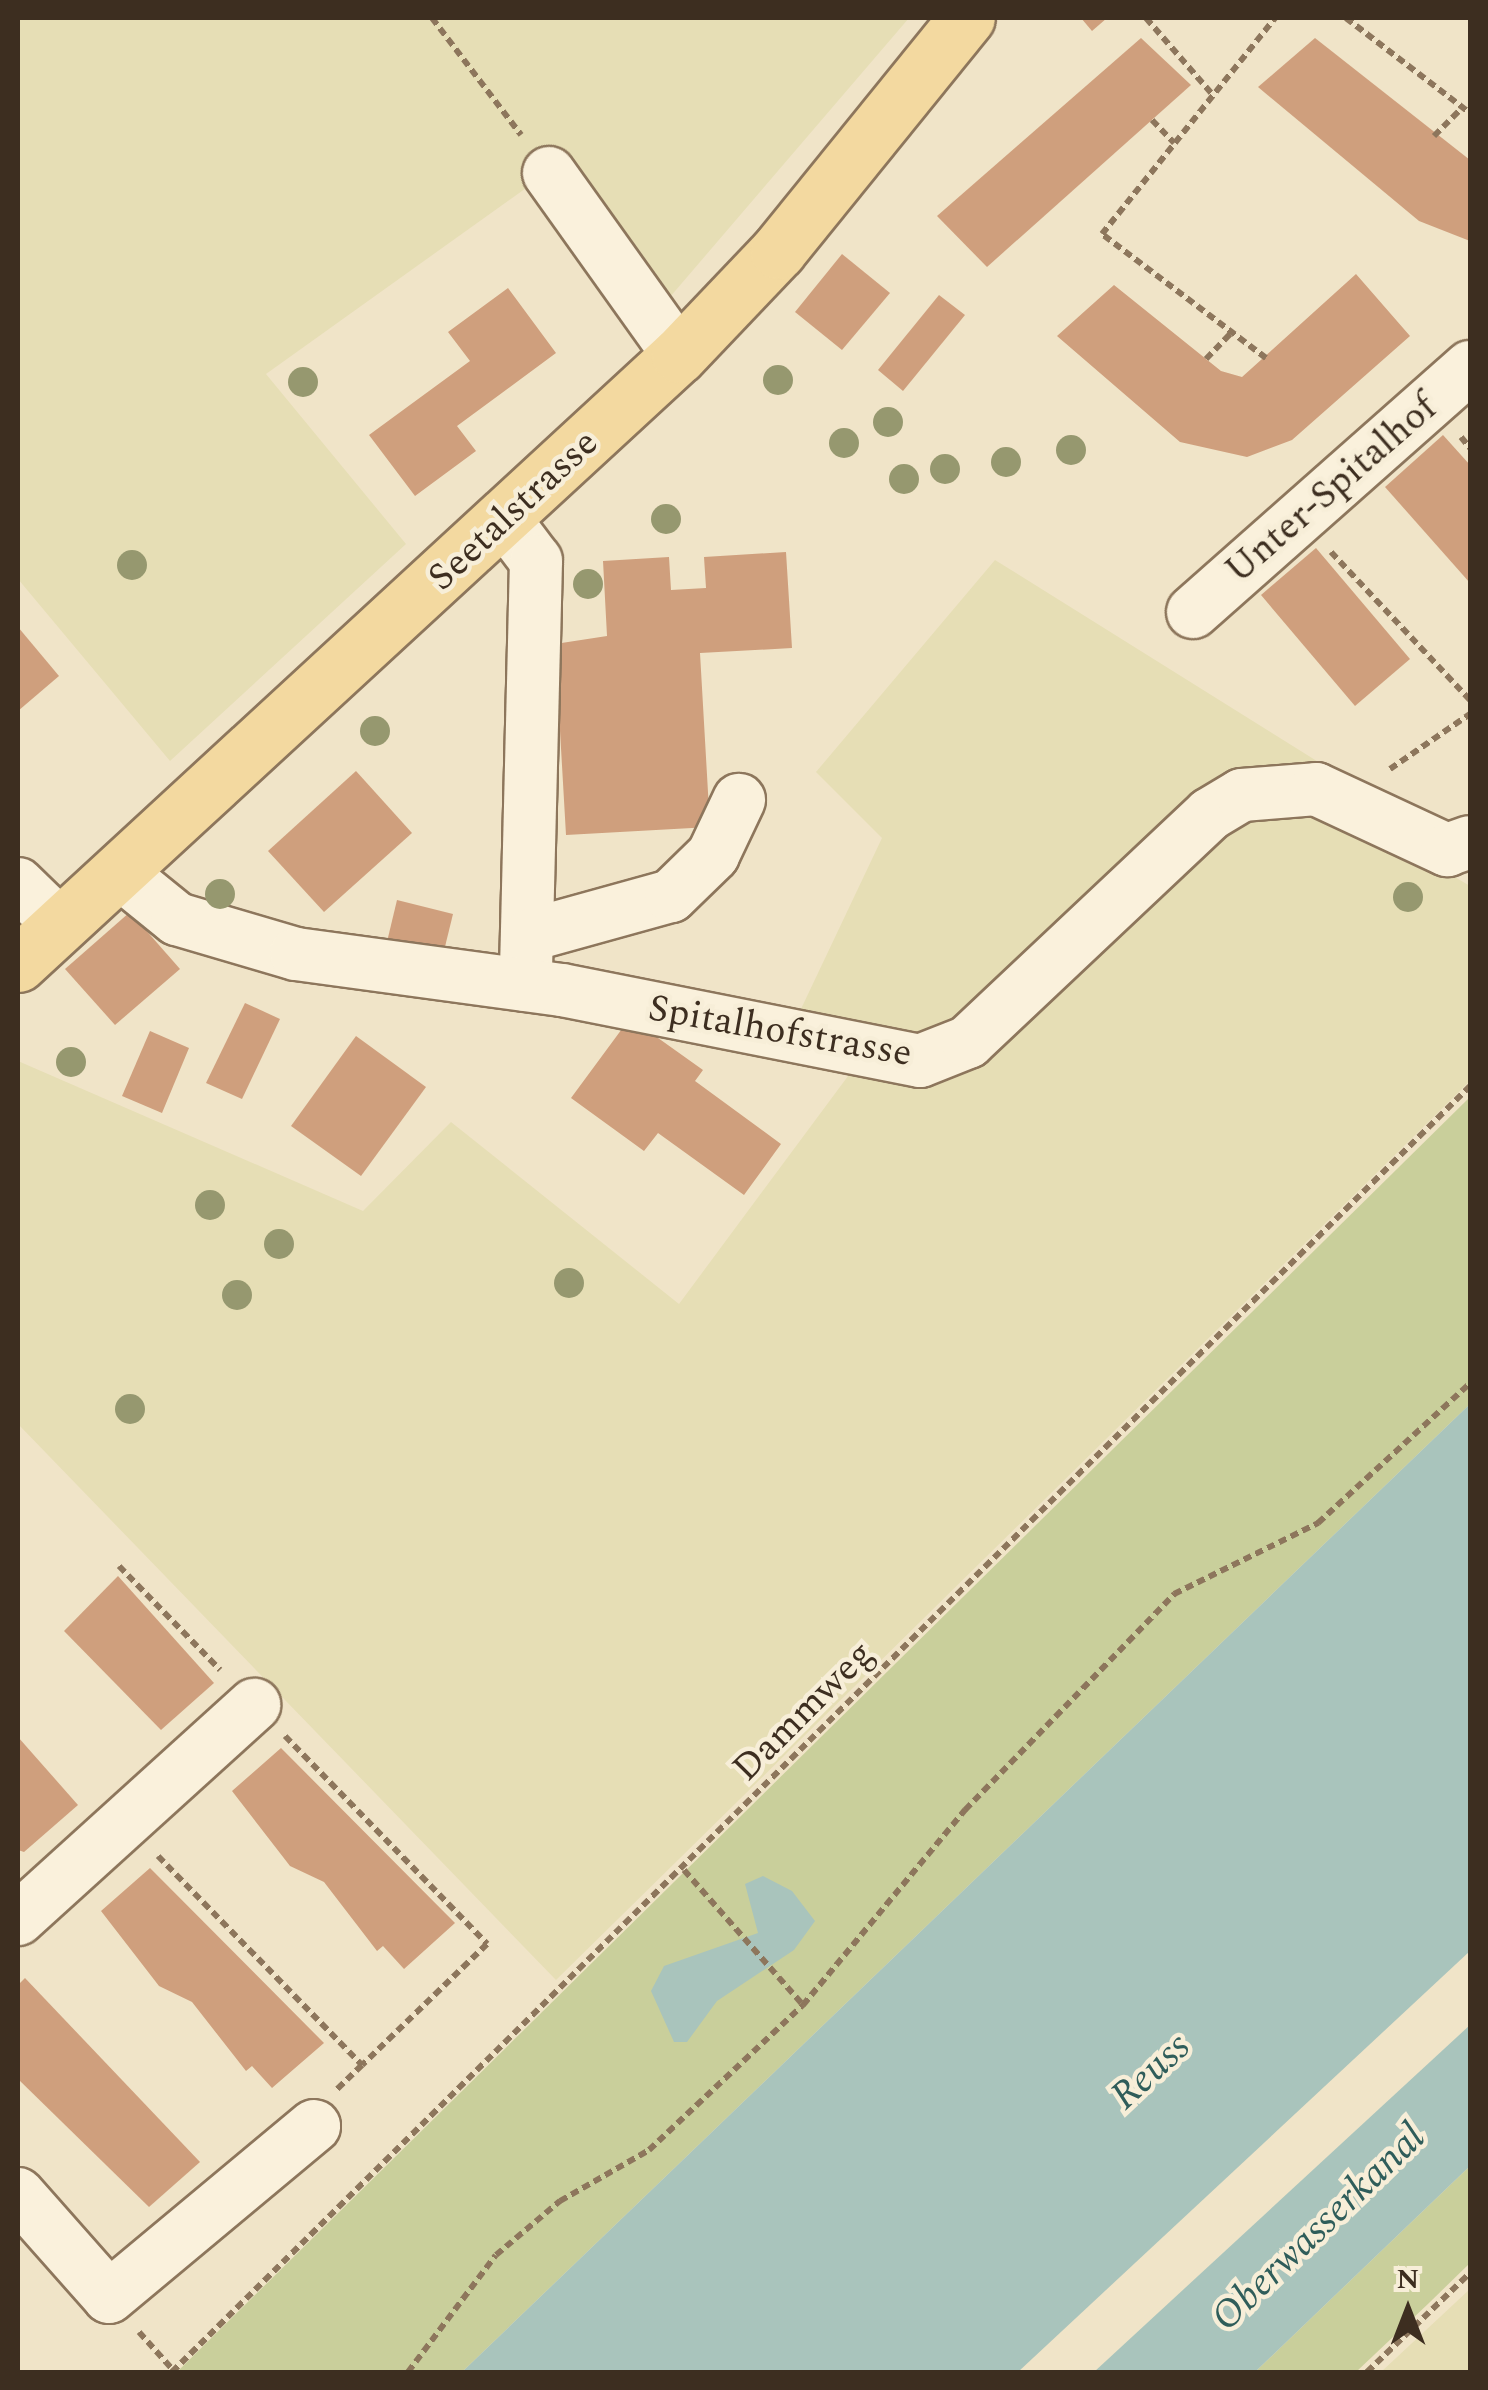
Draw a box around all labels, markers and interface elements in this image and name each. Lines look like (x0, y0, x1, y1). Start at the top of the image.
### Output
street label: Unter-Spitalhof (1217, 386, 1447, 594)
street label: Seetalstrasse (420, 421, 608, 601)
street label: Spitalhofstrasse (645, 986, 915, 1078)
street label: Dammweg (724, 1632, 884, 1792)
water label: Reuss (1101, 2023, 1201, 2121)
water label: Oberwasserkanal (1202, 2114, 1436, 2342)
text: N (1397, 2258, 1419, 2301)
north arrow (1358, 2260, 1458, 2360)

